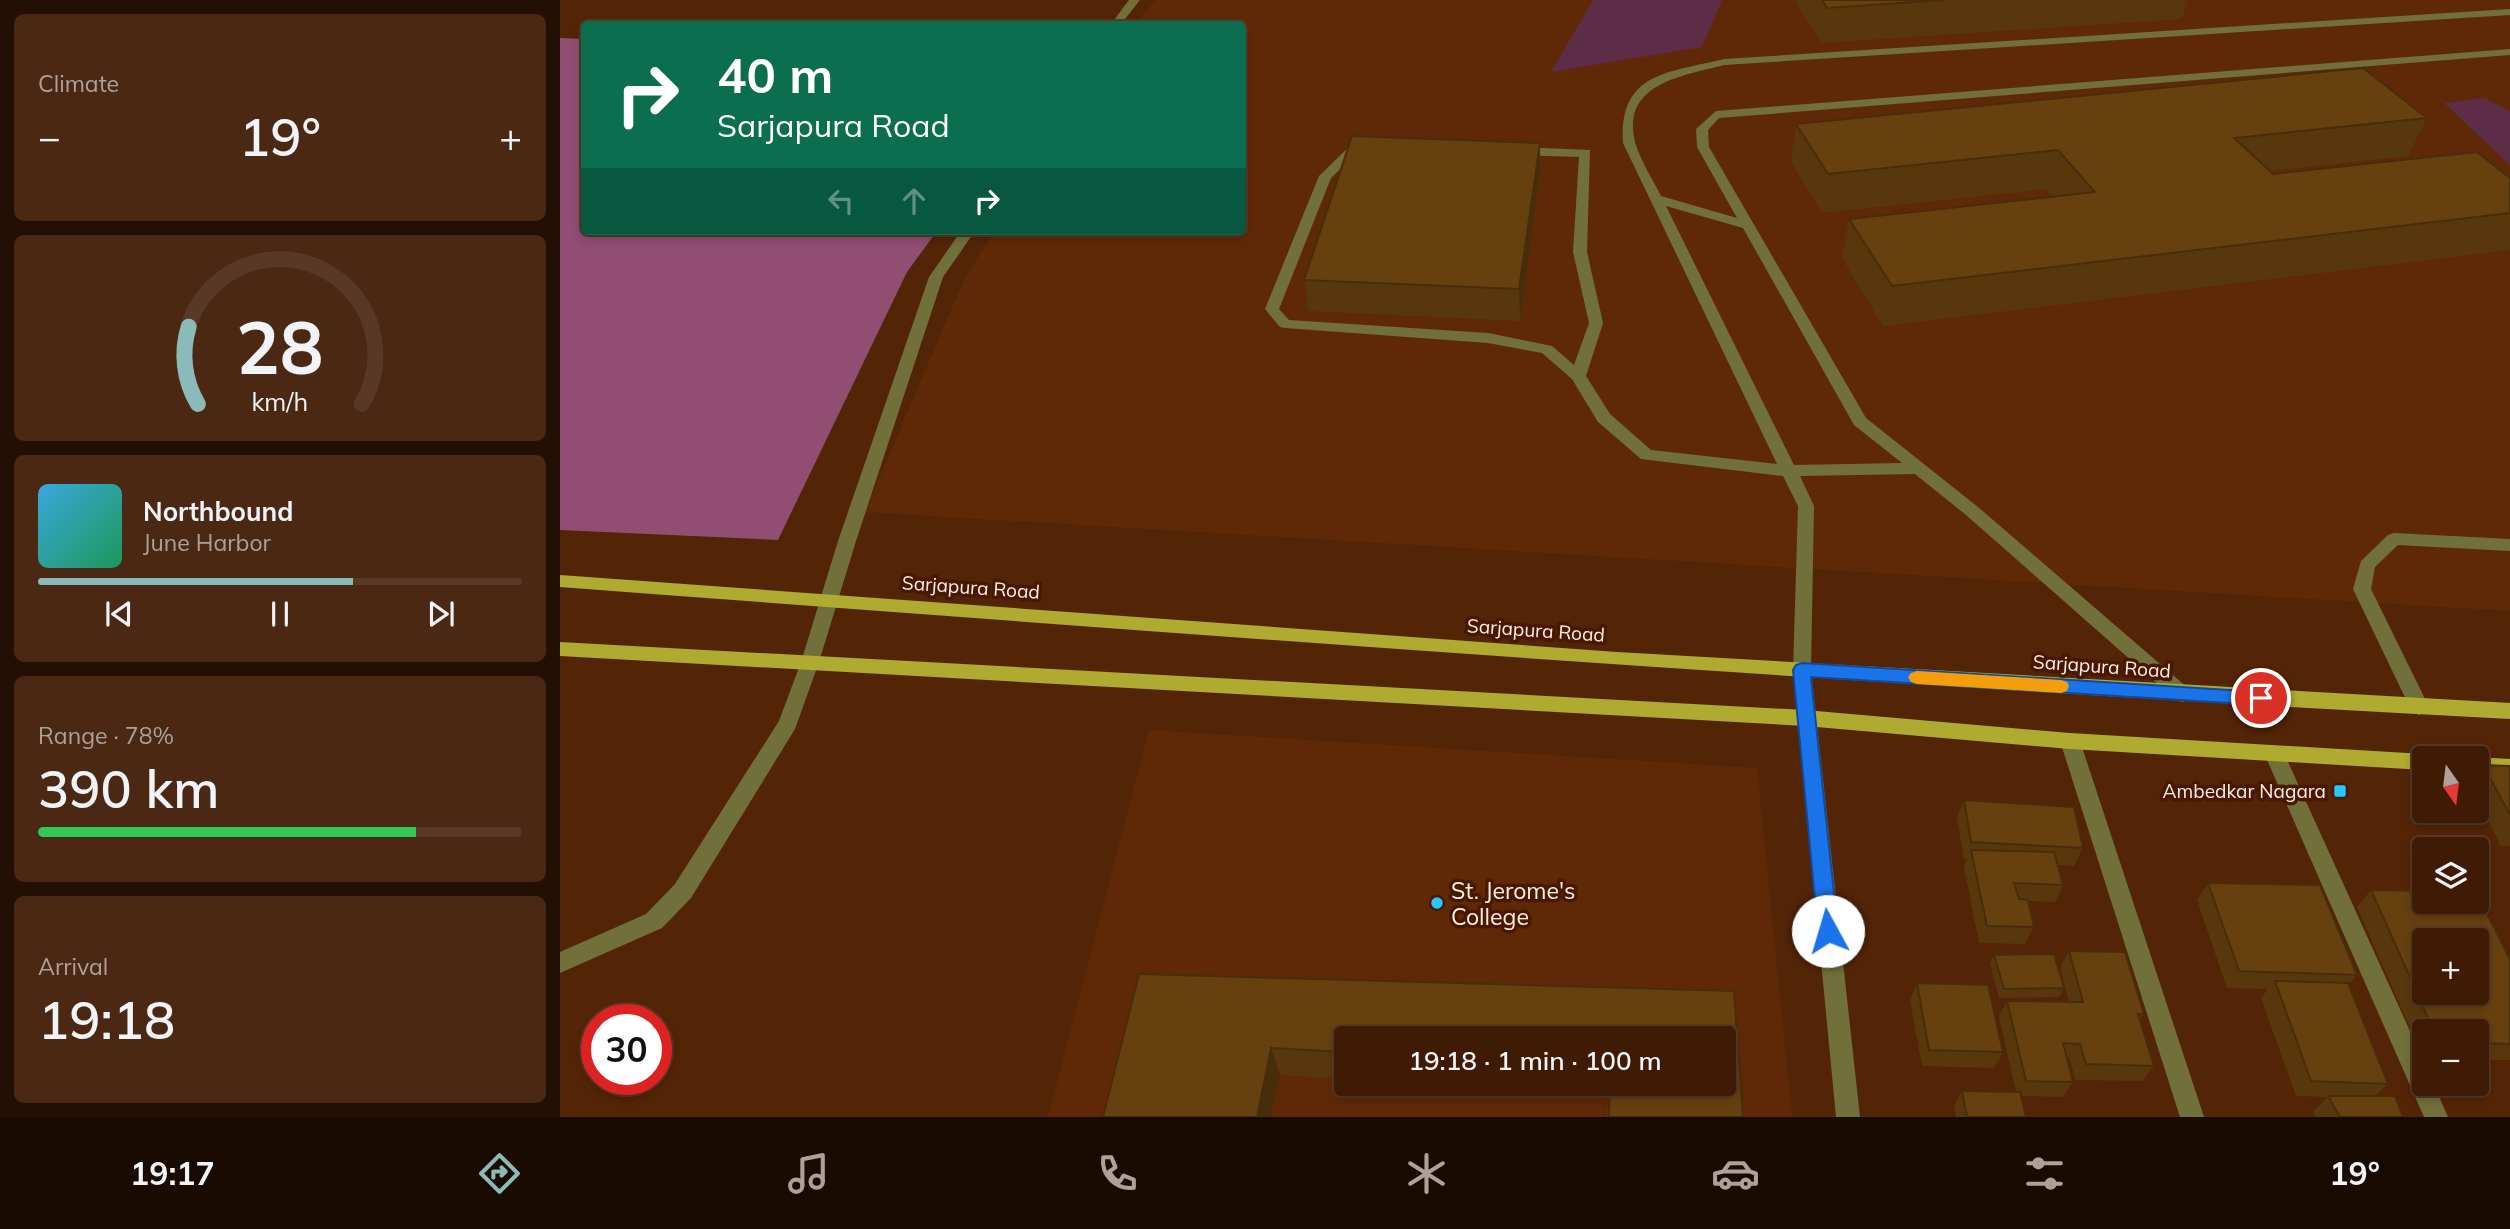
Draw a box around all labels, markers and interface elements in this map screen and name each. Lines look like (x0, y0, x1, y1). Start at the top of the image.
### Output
text: 40 m (717, 44, 833, 105)
icon: right (602, 49, 693, 140)
text: Climate (38, 69, 119, 98)
text: 19° (239, 104, 321, 169)
text: Sarjapura Road (717, 105, 950, 145)
text: − (38, 113, 61, 161)
text: + (499, 113, 522, 161)
icon: left (822, 182, 860, 220)
icon: ahead (895, 182, 933, 220)
icon: right (968, 182, 1006, 220)
text: 28 (236, 301, 324, 392)
text: km/h (252, 386, 308, 417)
text: Northbound (143, 495, 293, 528)
text: June Harbor (143, 528, 271, 557)
street label: Sarjapura Road (901, 570, 1041, 604)
icon: previous (100, 595, 138, 633)
icon: pause (261, 595, 299, 633)
icon: next (422, 595, 460, 633)
street label: Sarjapura Road (1466, 613, 1606, 647)
street label: Sarjapura Road (2032, 649, 2172, 683)
pin (2231, 668, 2291, 728)
icon: arrive (2242, 679, 2280, 717)
text: Range · 78% (38, 721, 174, 750)
north arrow (2412, 746, 2488, 822)
map controls (2412, 746, 2489, 1096)
text: 390 km (38, 756, 219, 821)
place label: Ambedkar Nagara (2163, 779, 2326, 803)
marker: Ambedkar Nagara (2332, 783, 2348, 799)
button: layers (2412, 837, 2489, 914)
place label: St. Jerome's College (1451, 876, 1576, 931)
position arrow (1791, 894, 1865, 968)
marker: St. Jerome's College (1429, 895, 1445, 911)
button: + (2412, 928, 2489, 1005)
text: Arrival (38, 952, 108, 981)
text: 19:18 (38, 987, 175, 1052)
speed limit sign: 30 (581, 1004, 672, 1095)
button: − (2412, 1019, 2489, 1096)
text: 19:18 · 1 min · 100 m (1408, 1044, 1662, 1077)
icon: directions (475, 1149, 524, 1198)
icon: music (784, 1149, 833, 1198)
icon: phone (1093, 1149, 1142, 1198)
icon: climate (1402, 1149, 1451, 1198)
icon: car (1711, 1149, 1760, 1198)
icon: filters (2020, 1149, 2069, 1198)
text: 19:17 (130, 1153, 215, 1193)
text: 19° (2329, 1153, 2380, 1193)

